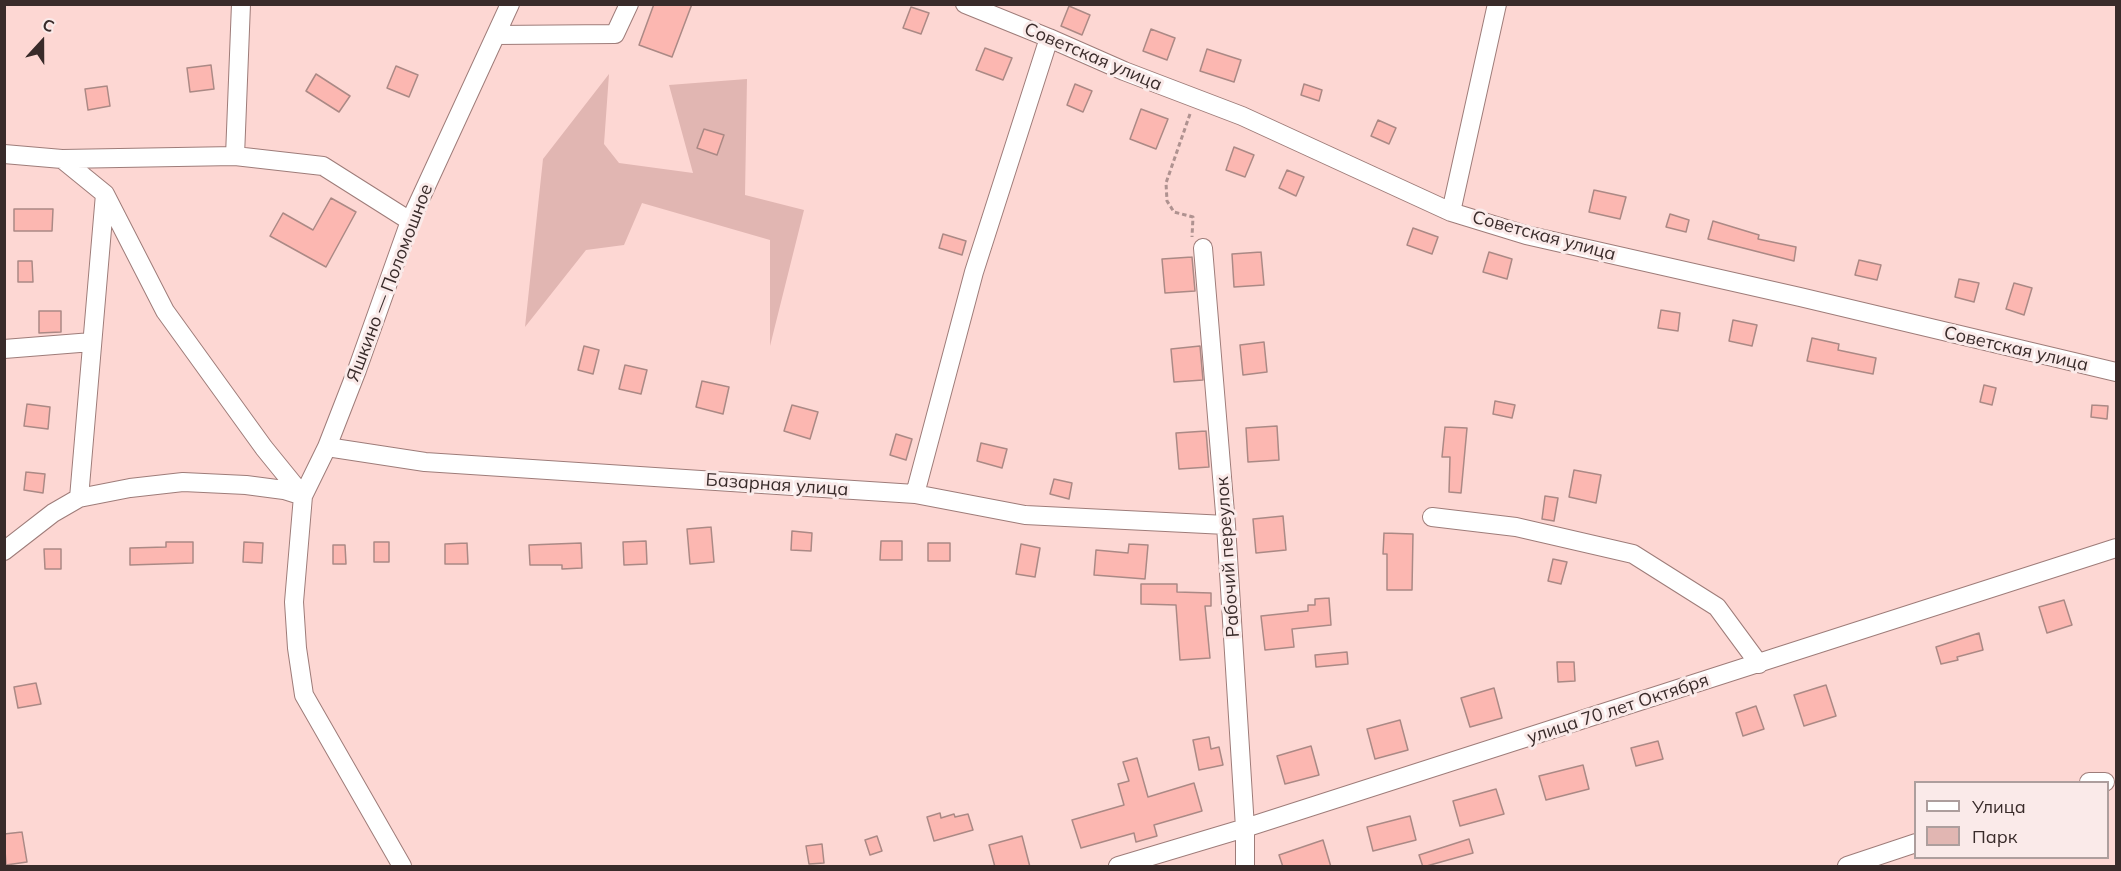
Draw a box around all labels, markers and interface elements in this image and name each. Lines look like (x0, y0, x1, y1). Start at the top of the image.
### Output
north arrow (12, 12, 72, 72)
text: С (40, 14, 57, 36)
street label: Советская улица (1021, 18, 1165, 96)
street label: Яшкино — Поломошное (342, 181, 438, 385)
street label: Советская улица (1470, 206, 1618, 266)
street label: Советская улица (1942, 322, 2090, 376)
street label: Базарная улица (705, 469, 849, 501)
street label: Рабочий переулок (1212, 476, 1244, 638)
street label: улица 70 лет Октября (1524, 669, 1712, 749)
legend (1914, 781, 2109, 859)
text: Улица (1972, 795, 2026, 818)
text: Парк (1972, 825, 2017, 848)

